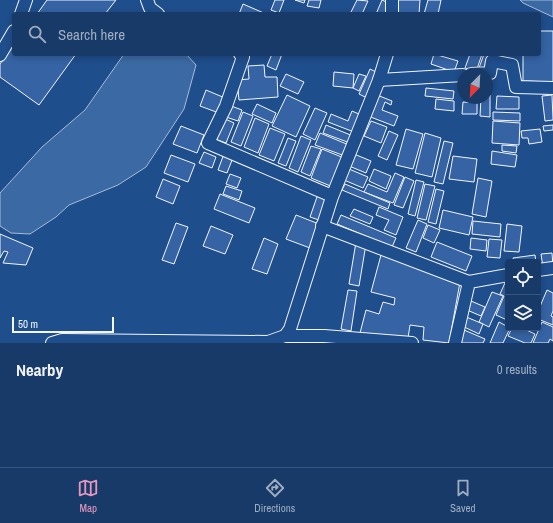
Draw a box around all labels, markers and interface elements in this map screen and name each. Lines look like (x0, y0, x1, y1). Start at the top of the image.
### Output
search box (12, 12, 541, 56)
icon: search (26, 23, 48, 45)
text: Search here (58, 24, 125, 45)
north arrow (457, 68, 493, 104)
map controls (505, 259, 541, 331)
button: locate (505, 259, 541, 295)
button: layers (505, 295, 541, 331)
scale bar (12, 315, 114, 334)
text: 50 m (18, 317, 38, 331)
text: Nearby (16, 358, 63, 381)
text: 0 results (497, 361, 537, 378)
tab: Map (77, 477, 99, 515)
tab: Directions (254, 477, 295, 515)
tab: Saved (450, 477, 476, 515)

